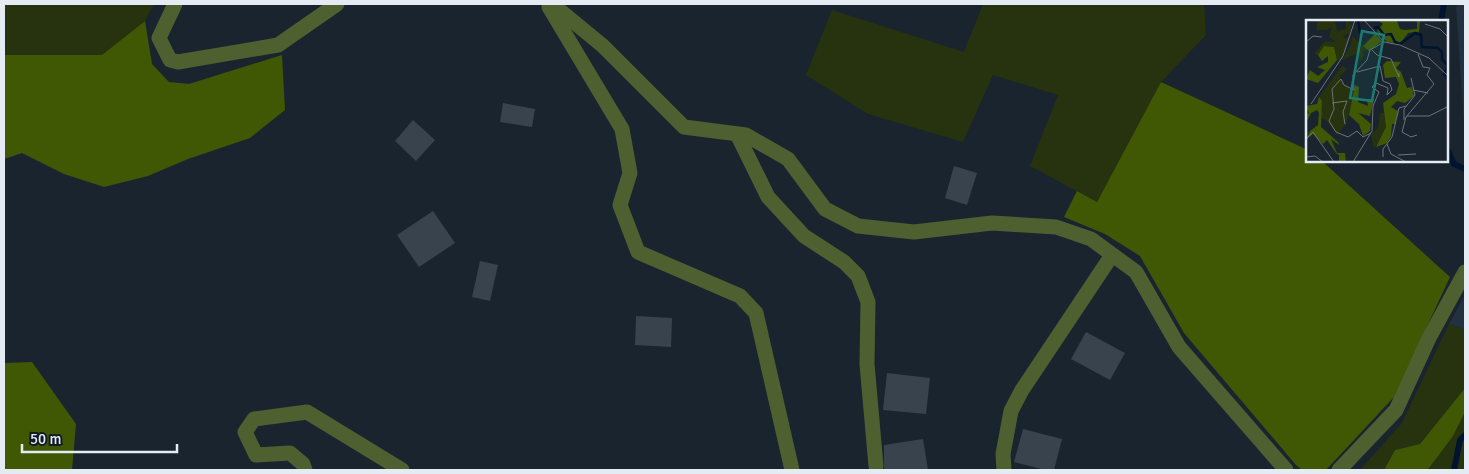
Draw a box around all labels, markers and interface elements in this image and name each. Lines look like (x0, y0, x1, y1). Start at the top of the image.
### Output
inset map (1306, 20, 1449, 162)
scale bar (22, 422, 178, 454)
text: 50 m (30, 430, 61, 448)

